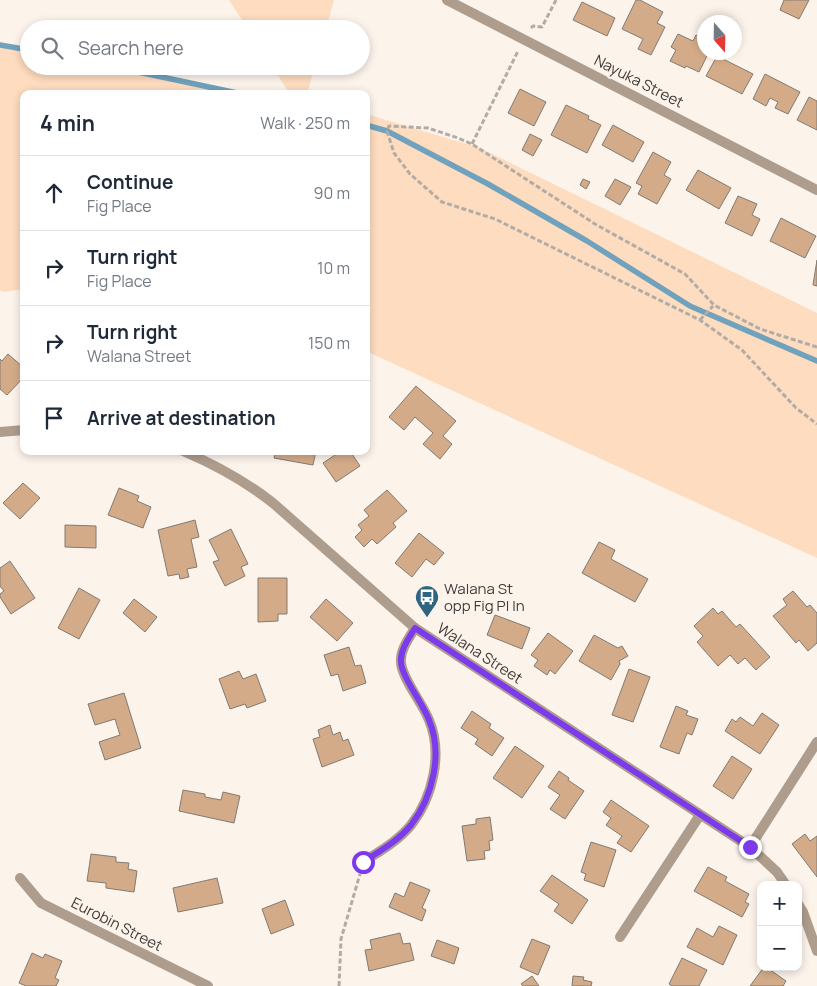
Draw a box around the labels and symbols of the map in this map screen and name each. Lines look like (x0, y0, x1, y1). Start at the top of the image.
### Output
north arrow (697, 15, 742, 60)
street label: Nayuka Street (591, 49, 687, 113)
place label: Walana St opp Fig Pl In (444, 578, 525, 616)
bus stop icon: Walana St opp Fig Pl In (414, 584, 440, 618)
street label: Walana Street (433, 618, 527, 688)
route end (739, 836, 762, 859)
route start (352, 851, 375, 874)
street label: Eurobin Street (68, 892, 166, 956)

